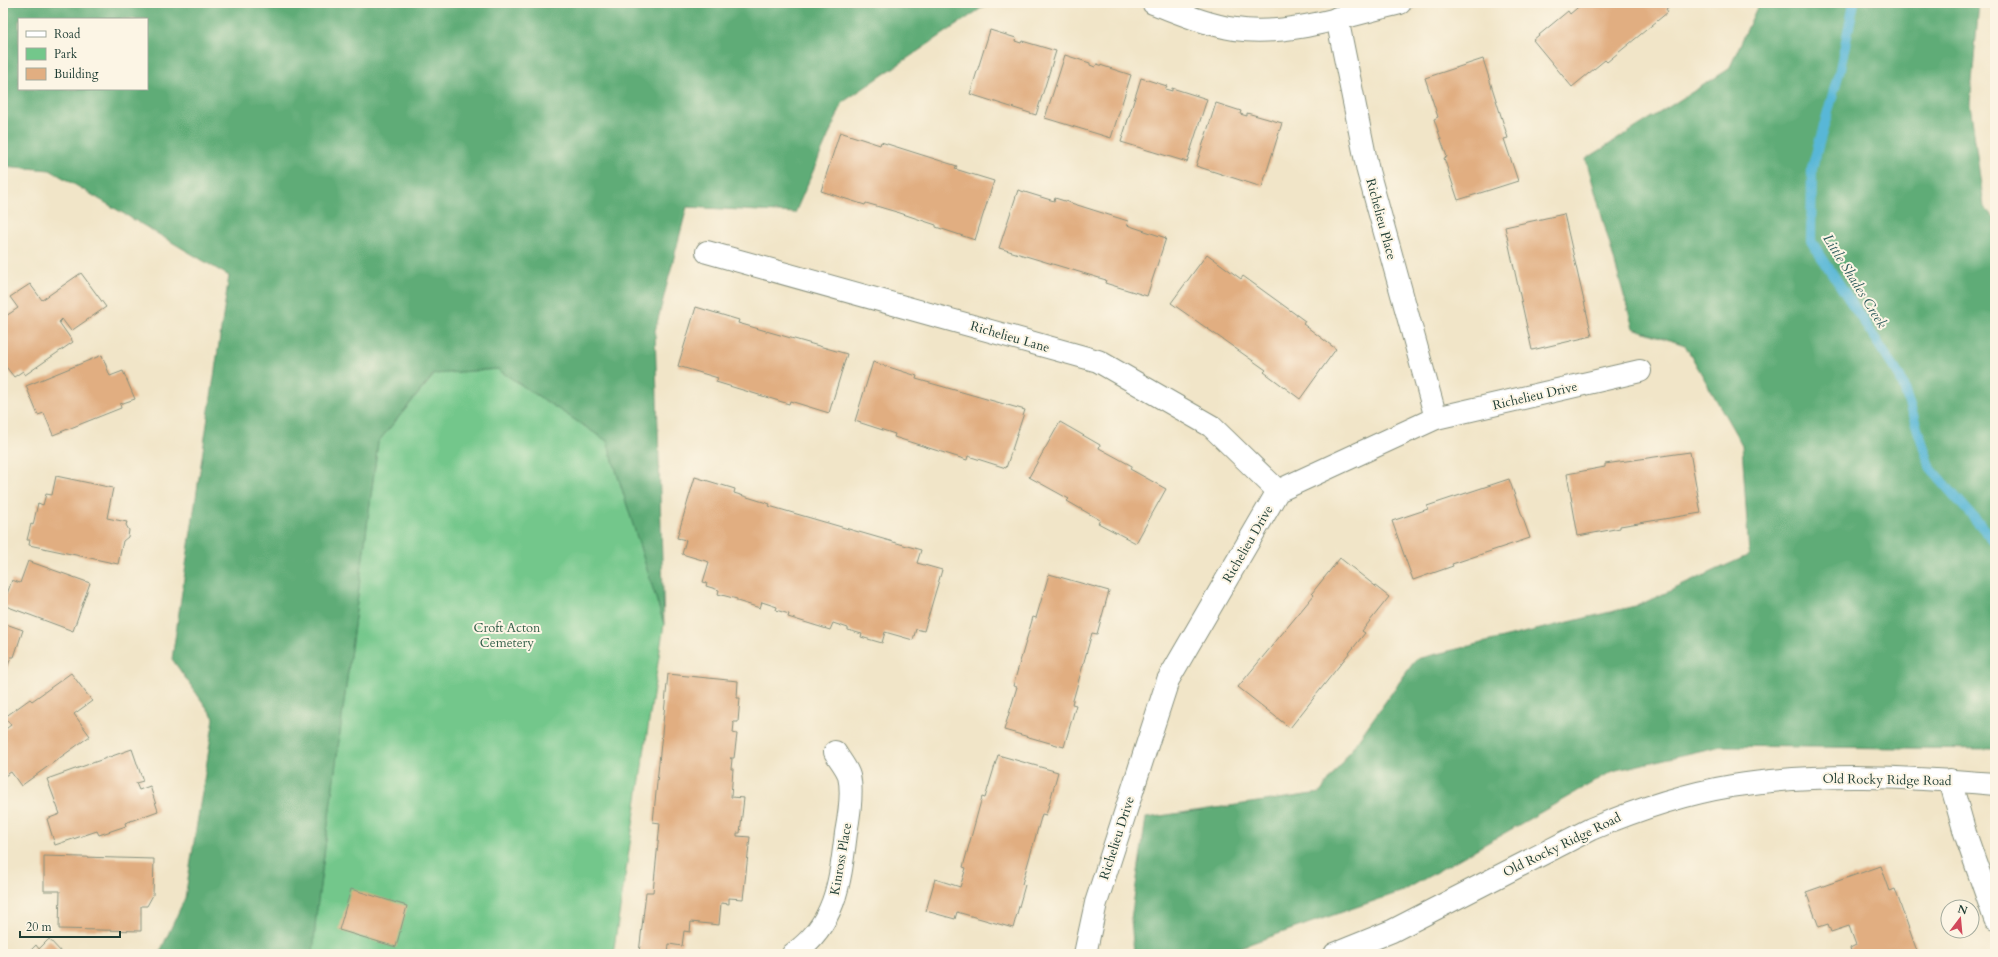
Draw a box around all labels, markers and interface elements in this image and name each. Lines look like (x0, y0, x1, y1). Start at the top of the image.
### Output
legend (18, 18, 148, 90)
text: Road (54, 26, 81, 42)
text: Park (54, 46, 78, 62)
text: Building (54, 66, 99, 82)
street label: Richelieu Place (1361, 176, 1401, 262)
water label: Little Shades Creek (1818, 230, 1892, 332)
street label: Richelieu Lane (968, 317, 1052, 357)
street label: Richelieu Drive (1491, 377, 1579, 415)
street label: Richelieu Drive (1219, 502, 1277, 586)
park label: Croft Acton Cemetery (474, 619, 541, 652)
street label: Old Rocky Ridge Road (1822, 770, 1952, 790)
street label: Richelieu Drive (1095, 794, 1139, 882)
street label: Old Rocky Ridge Road (1500, 809, 1624, 881)
street label: Kinross Place (826, 821, 856, 897)
north arrow (1940, 899, 1980, 939)
text: N (1956, 901, 1970, 919)
scale bar (20, 913, 120, 939)
text: 20 m (26, 919, 53, 935)

